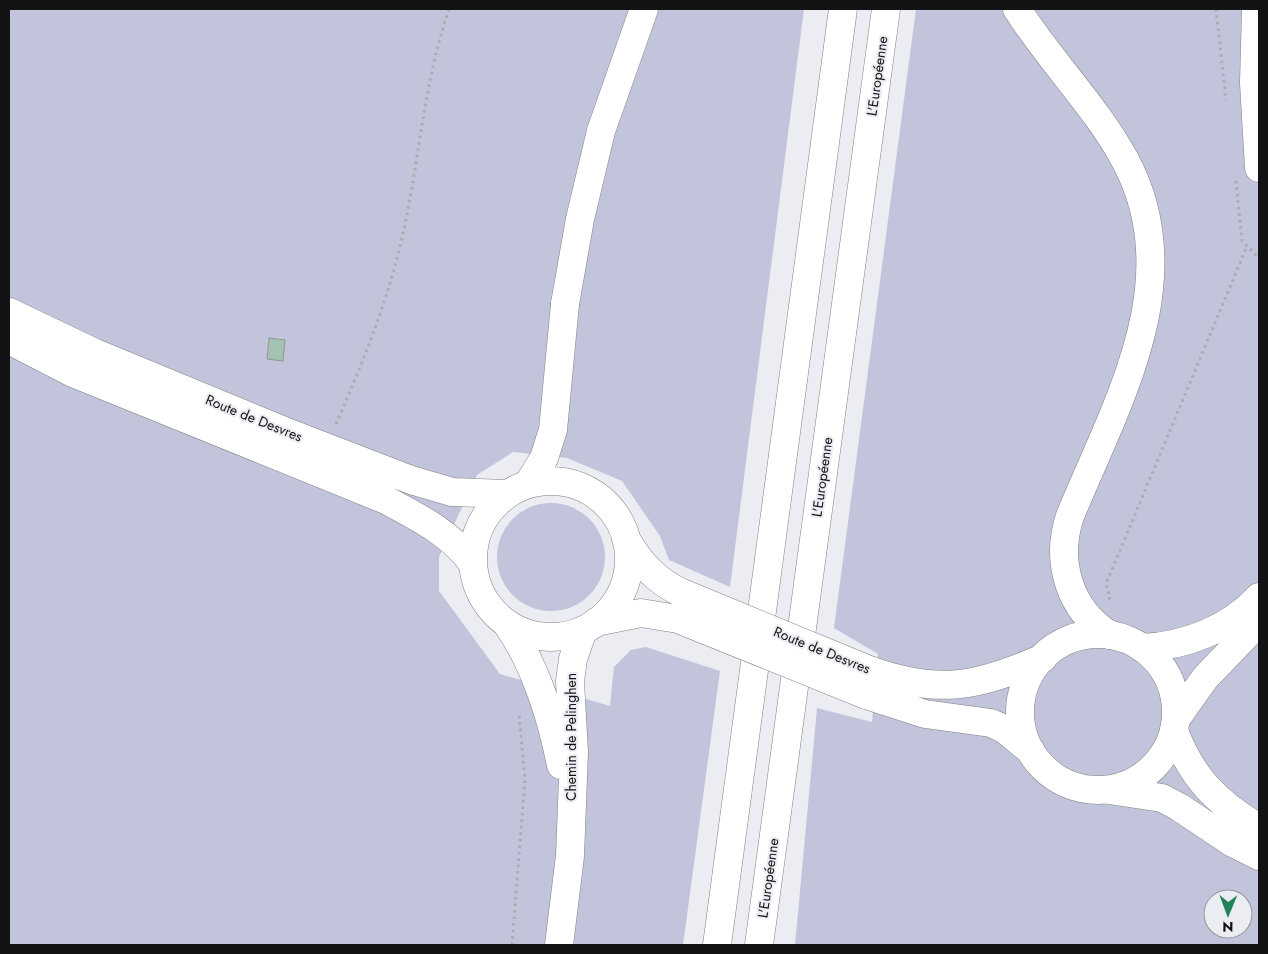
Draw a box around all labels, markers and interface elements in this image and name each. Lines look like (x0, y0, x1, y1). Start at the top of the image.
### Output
street label: L'Européenne (861, 35, 893, 117)
street label: Route de Desvres (203, 389, 306, 447)
street label: L'Européenne (806, 436, 838, 518)
street label: Route de Desvres (771, 621, 874, 679)
street label: Chemin de Pelinghen (561, 673, 581, 801)
street label: L'Européenne (752, 837, 784, 919)
north arrow (1203, 889, 1253, 939)
text: N (1222, 917, 1234, 937)

